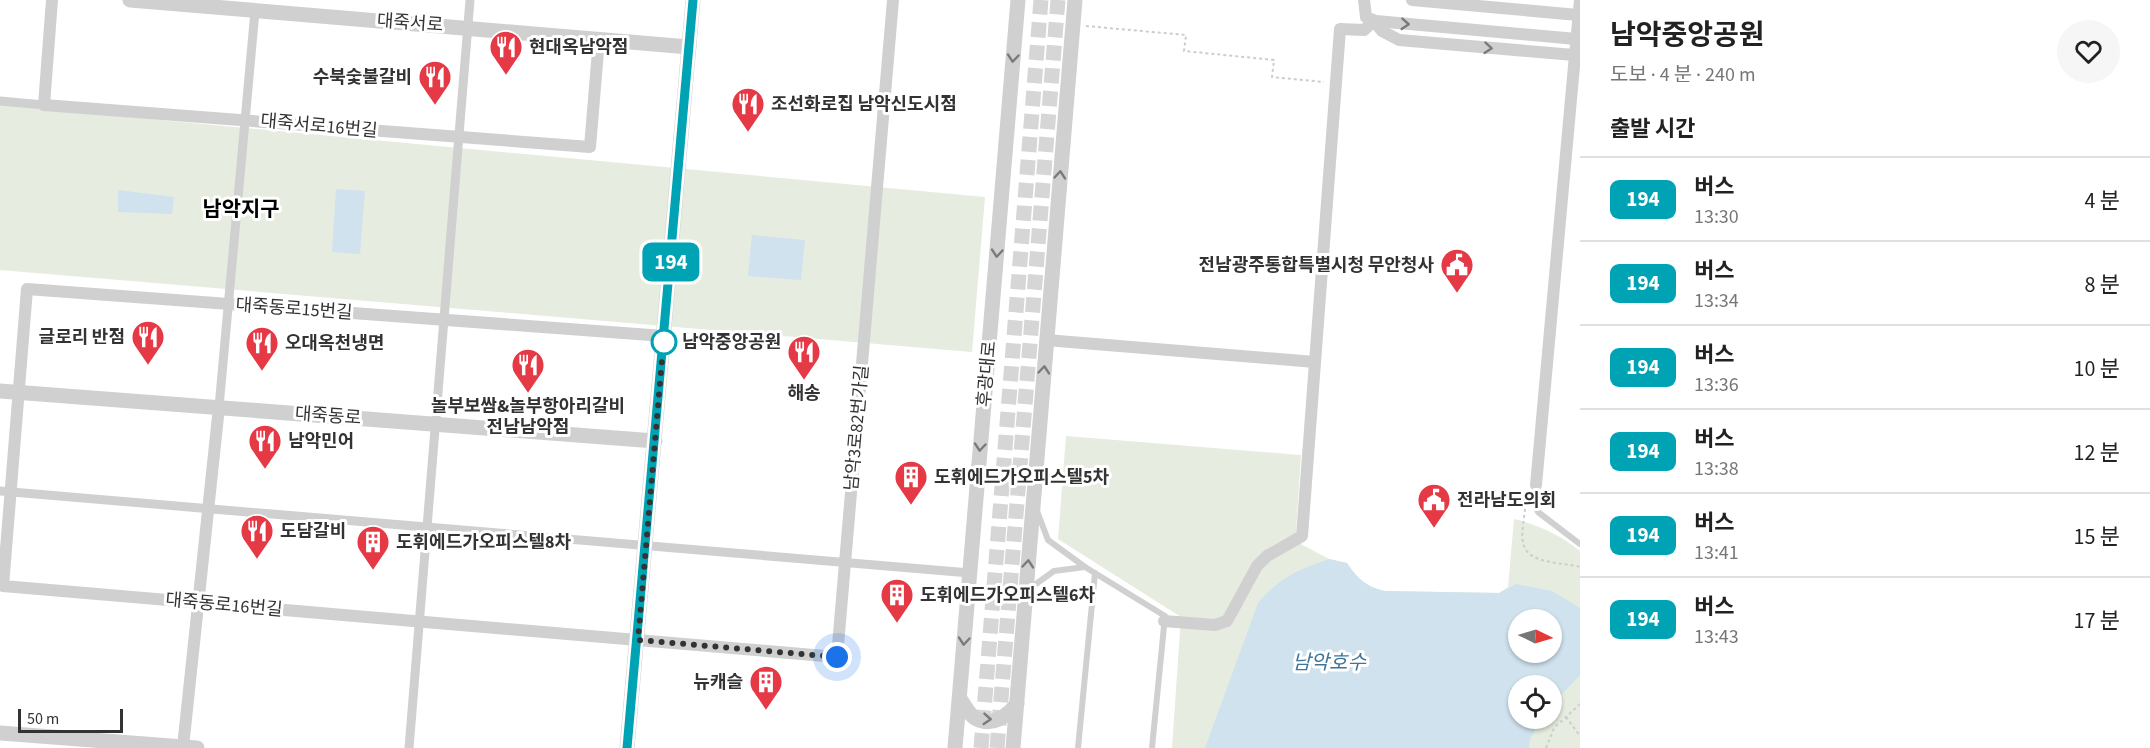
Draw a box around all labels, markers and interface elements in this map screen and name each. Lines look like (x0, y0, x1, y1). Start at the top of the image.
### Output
street label: 대죽서로 (376, 8, 444, 38)
text: 남악중앙공원 (1610, 15, 1765, 55)
one-way arrow (1401, 17, 1410, 30)
button: heart (2057, 20, 2120, 83)
restaurant icon: 현대옥남악점 (488, 29, 524, 76)
place label: 현대옥남악점 (529, 35, 628, 60)
one-way arrow (1483, 41, 1492, 54)
one-way arrow (1007, 54, 1020, 63)
restaurant icon: 수북숯불갈비 (417, 59, 453, 106)
text: 도보 · 4 분 · 240 m (1610, 61, 1756, 89)
place label: 수북숯불갈비 (313, 65, 412, 90)
restaurant icon: 조선화로집 남악신도시점 (730, 86, 766, 133)
place label: 조선화로집 남악신도시점 (771, 92, 957, 117)
street label: 대죽서로16번길 (260, 108, 378, 144)
text: 출발 시간 (1610, 113, 1695, 145)
one-way arrow (1053, 171, 1066, 180)
text: 버스 (1694, 171, 1734, 203)
text: 194 (1626, 184, 1660, 214)
text: 4 분 (2084, 185, 2120, 217)
district label: 남악지구 (202, 194, 280, 224)
text: 13:30 (1694, 203, 1739, 231)
line badge: 194 (636, 242, 706, 282)
text: 194 (654, 247, 688, 277)
public building icon: 전남광주통합특별시청 무안청사 (1439, 247, 1475, 294)
one-way arrow (991, 248, 1004, 257)
place label: 전남광주통합특별시청 무안청사 (1199, 253, 1434, 278)
text: 버스 (1694, 255, 1734, 287)
text: 194 (1626, 268, 1660, 298)
text: 8 분 (2084, 269, 2120, 301)
text: 13:34 (1694, 287, 1739, 315)
street label: 대죽동로15번길 (235, 292, 353, 326)
restaurant icon: 글로리 반점 (130, 319, 166, 366)
place label: 글로리 반점 (39, 325, 125, 350)
restaurant icon: 오대옥천냉면 (244, 325, 280, 372)
marker: 남악중앙공원 (651, 329, 677, 355)
place label: 남악중앙공원 (682, 330, 781, 355)
place label: 오대옥천냉면 (285, 331, 384, 356)
restaurant icon: 해송 (786, 334, 822, 381)
text: 버스 (1694, 339, 1734, 371)
street label: 후광대로 (972, 340, 1002, 408)
restaurant icon: 놀부보쌈&놀부항아리갈비 전남남악점 (510, 347, 546, 394)
text: 194 (1626, 352, 1660, 382)
text: 10 분 (2073, 353, 2120, 385)
street label: 남악3로82번가길 (839, 364, 875, 492)
one-way arrow (1037, 365, 1050, 374)
text: 13:36 (1694, 371, 1739, 399)
place label: 해송 (787, 381, 821, 406)
place label: 놀부보쌈&놀부항아리갈비 전남남악점 (431, 394, 625, 440)
street label: 대죽동로 (294, 401, 362, 431)
restaurant icon: 남악민어 (247, 423, 283, 470)
text: 버스 (1694, 423, 1734, 455)
place label: 남악민어 (288, 429, 354, 454)
text: 194 (1626, 436, 1660, 466)
text: 12 분 (2073, 437, 2120, 469)
one-way arrow (974, 442, 987, 451)
text: 13:38 (1694, 455, 1739, 483)
building icon: 도휘에드가오피스텔5차 (893, 459, 929, 506)
place label: 도휘에드가오피스텔5차 (934, 465, 1110, 490)
public building icon: 전라남도의회 (1416, 482, 1452, 529)
place label: 전라남도의회 (1457, 488, 1556, 513)
text: 버스 (1694, 507, 1734, 539)
restaurant icon: 도담갈비 (239, 513, 275, 560)
place label: 도담갈비 (280, 519, 346, 544)
text: 194 (1626, 520, 1660, 550)
text: 15 분 (2073, 521, 2120, 553)
building icon: 도휘에드가오피스텔8차 (355, 524, 391, 571)
place label: 도휘에드가오피스텔8차 (396, 530, 572, 555)
text: 13:41 (1694, 539, 1739, 567)
one-way arrow (1021, 560, 1034, 569)
building icon: 도휘에드가오피스텔6차 (879, 577, 915, 624)
place label: 도휘에드가오피스텔6차 (920, 583, 1096, 608)
street label: 대죽동로16번길 (165, 587, 283, 623)
text: 버스 (1694, 591, 1734, 623)
text: 194 (1626, 604, 1660, 634)
text: 17 분 (2073, 605, 2120, 637)
north arrow (1508, 609, 1562, 663)
map controls (1508, 609, 1562, 729)
text: 13:43 (1694, 623, 1739, 651)
one-way arrow (958, 637, 971, 646)
your location (822, 642, 852, 672)
water label: 남악호수 (1292, 649, 1366, 677)
building icon: 뉴캐슬 (748, 664, 784, 711)
place label: 뉴캐슬 (693, 670, 743, 695)
button: locate (1508, 675, 1562, 729)
scale bar (18, 706, 123, 734)
text: 50 m (27, 708, 59, 730)
one-way arrow (983, 713, 992, 726)

